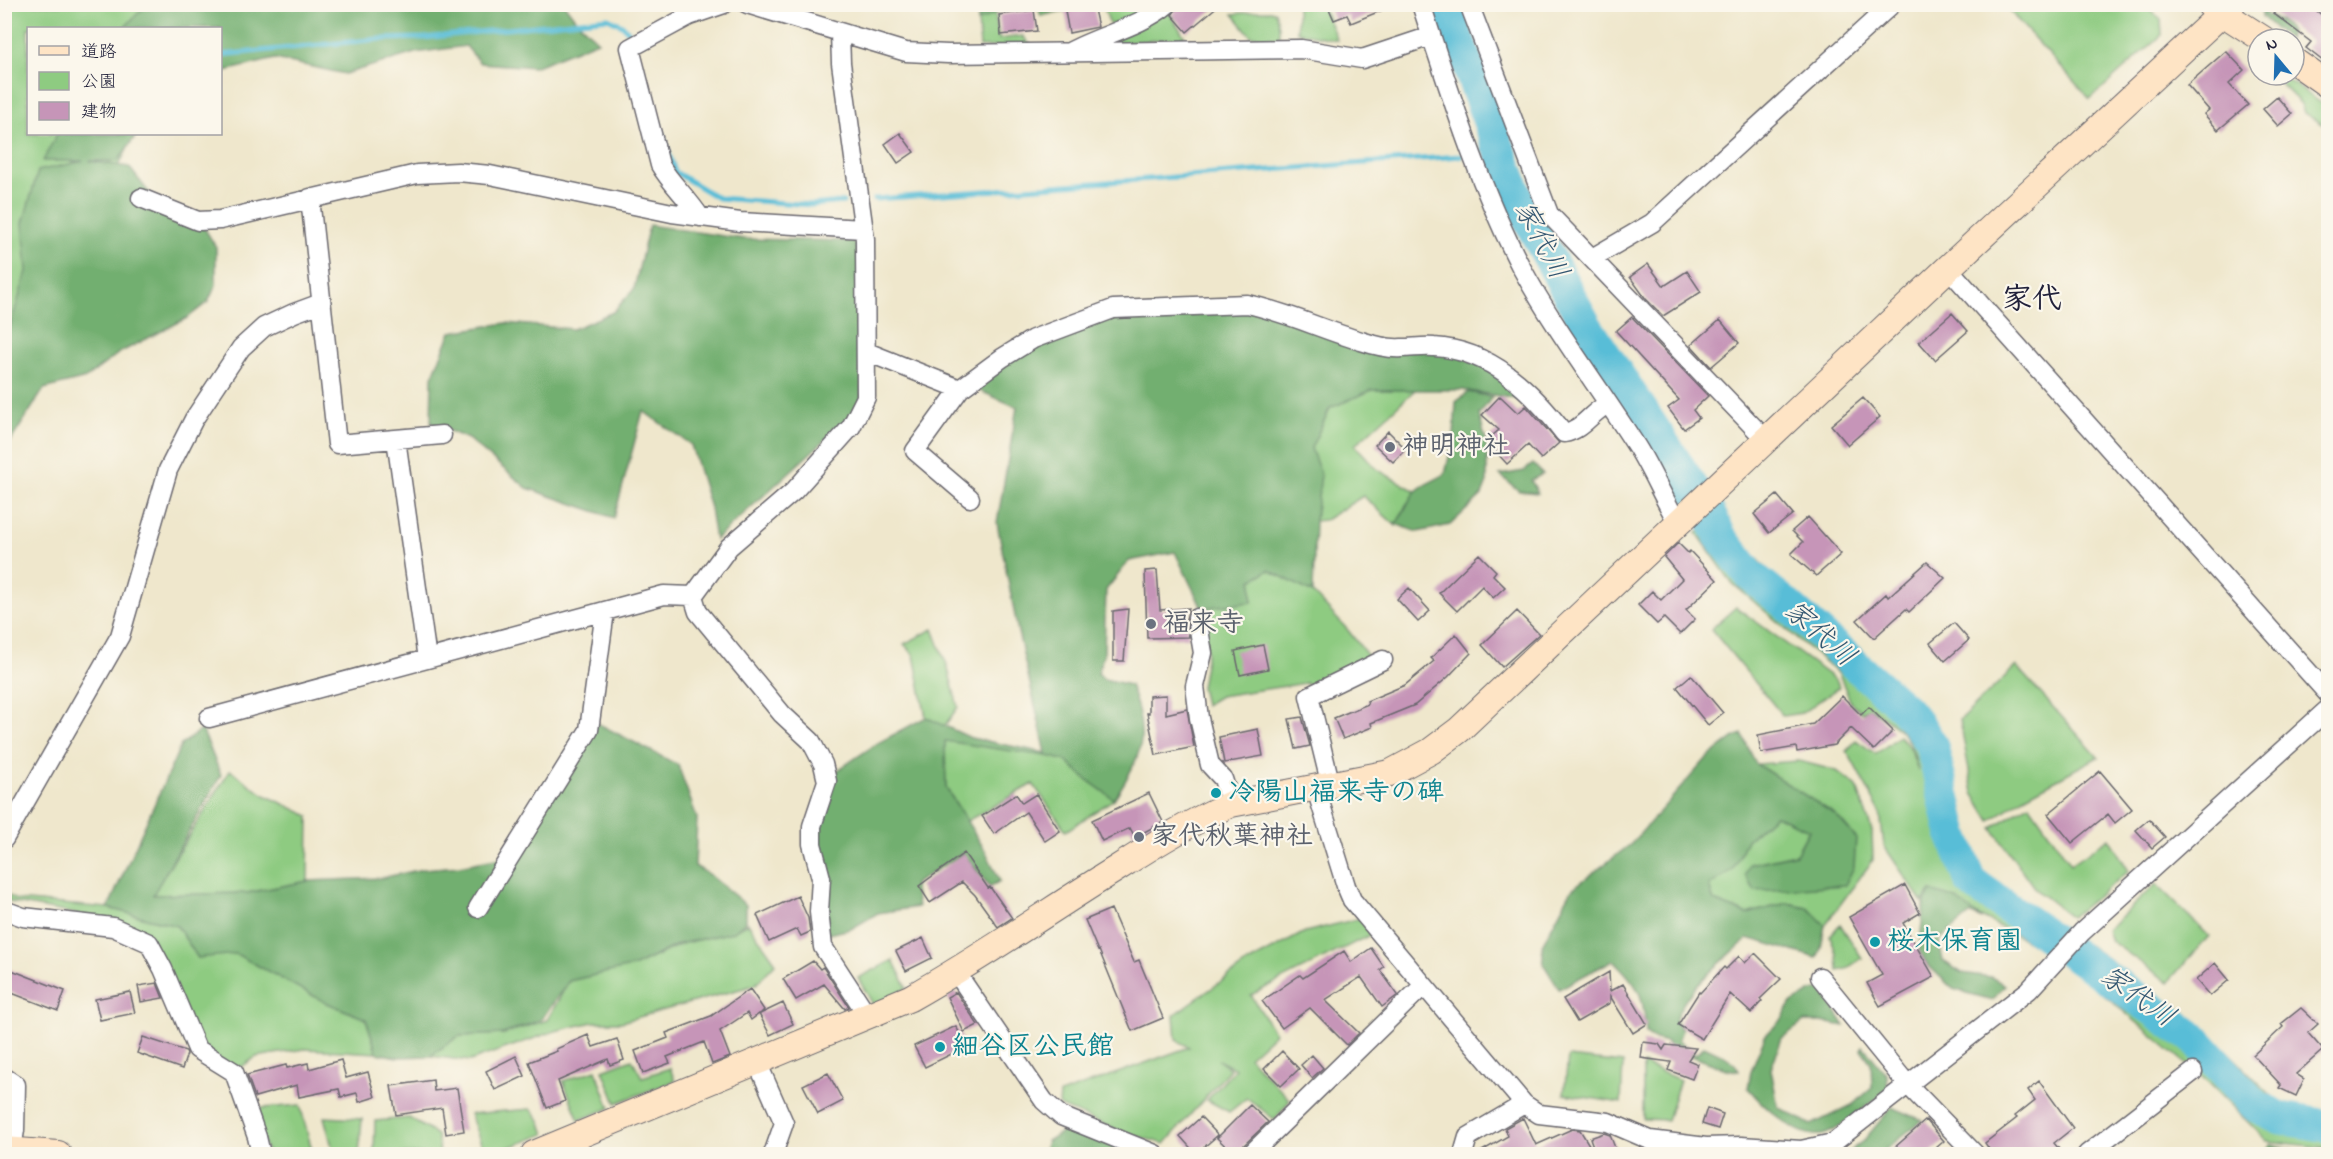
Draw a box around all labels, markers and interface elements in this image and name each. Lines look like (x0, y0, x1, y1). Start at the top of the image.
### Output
legend (27, 27, 222, 135)
north arrow (2246, 27, 2306, 87)
text: N (2263, 32, 2281, 58)
text: 道路 (81, 40, 117, 66)
text: 公園 (81, 70, 117, 96)
text: 建物 (81, 100, 117, 126)
water label: 家代川 (1502, 194, 1578, 288)
district label: 家代 (2002, 279, 2062, 323)
place label: 神明神社 (1402, 428, 1510, 467)
marker: 神明神社 (1383, 440, 1397, 454)
water label: 家代川 (1774, 592, 1864, 678)
place label: 福来寺 (1163, 605, 1244, 644)
marker: 福来寺 (1144, 617, 1158, 631)
place label: 冷陽山福来寺の碑 (1228, 774, 1444, 813)
marker: 冷陽山福来寺の碑 (1209, 786, 1223, 800)
place label: 家代秋葉神社 (1151, 818, 1313, 857)
marker: 家代秋葉神社 (1132, 830, 1146, 844)
place label: 桜木保育園 (1887, 923, 2022, 962)
marker: 桜木保育園 (1868, 935, 1882, 949)
water label: 家代川 (2091, 957, 2183, 1039)
place label: 細谷区公民館 (952, 1028, 1114, 1067)
marker: 細谷区公民館 (933, 1040, 947, 1054)

